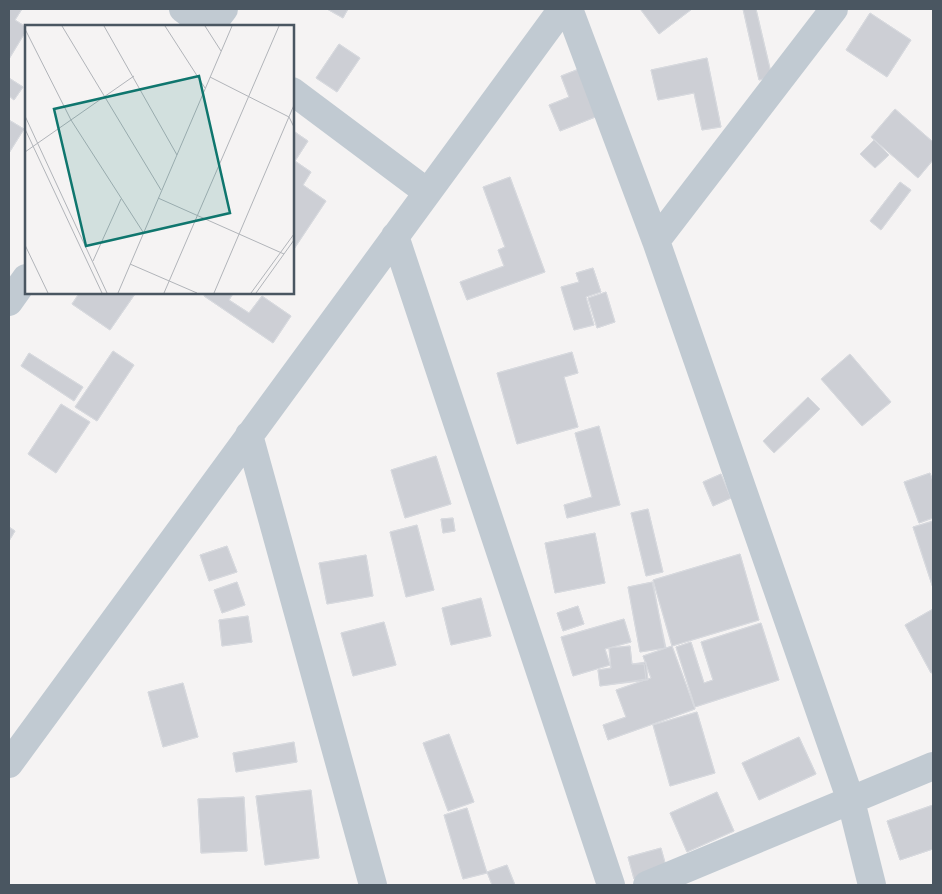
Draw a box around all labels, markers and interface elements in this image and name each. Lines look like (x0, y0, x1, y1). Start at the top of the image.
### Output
inset map (25, 25, 294, 294)

